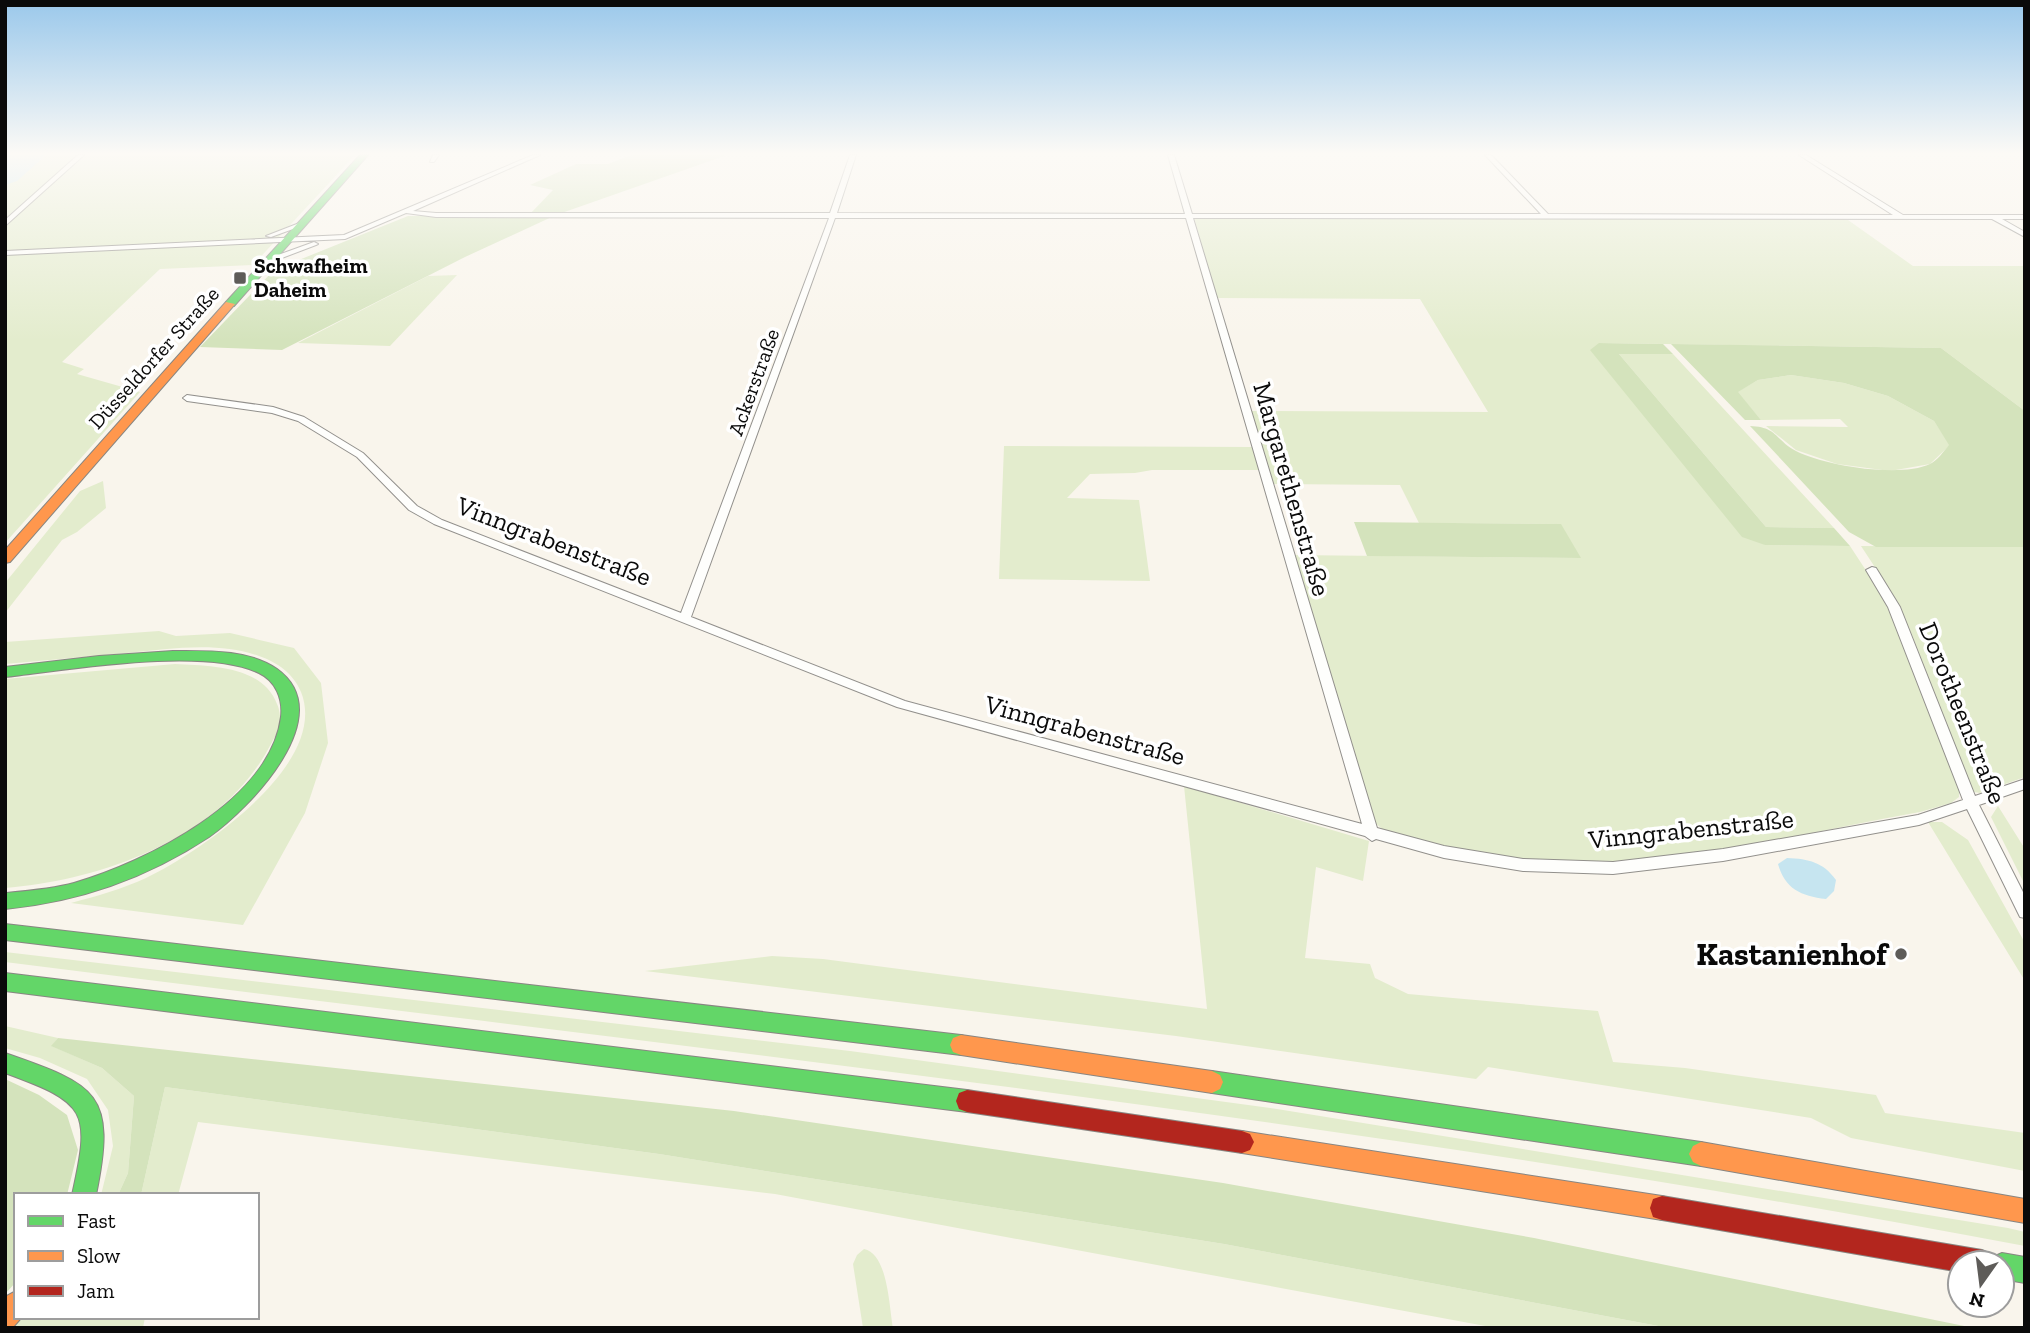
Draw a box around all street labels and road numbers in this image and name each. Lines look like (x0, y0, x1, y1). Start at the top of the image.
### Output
street label: Düsseldorfer Straße (83, 281, 224, 434)
street label: Ackerstraße (723, 325, 784, 439)
street label: Margarethenstraße (1246, 378, 1338, 600)
street label: Vinngrabenstraße (451, 489, 656, 593)
street label: Dorotheenstraße (1912, 617, 2014, 809)
street label: Vinngrabenstraße (980, 688, 1189, 772)
street label: Vinngrabenstraße (1586, 802, 1795, 856)

